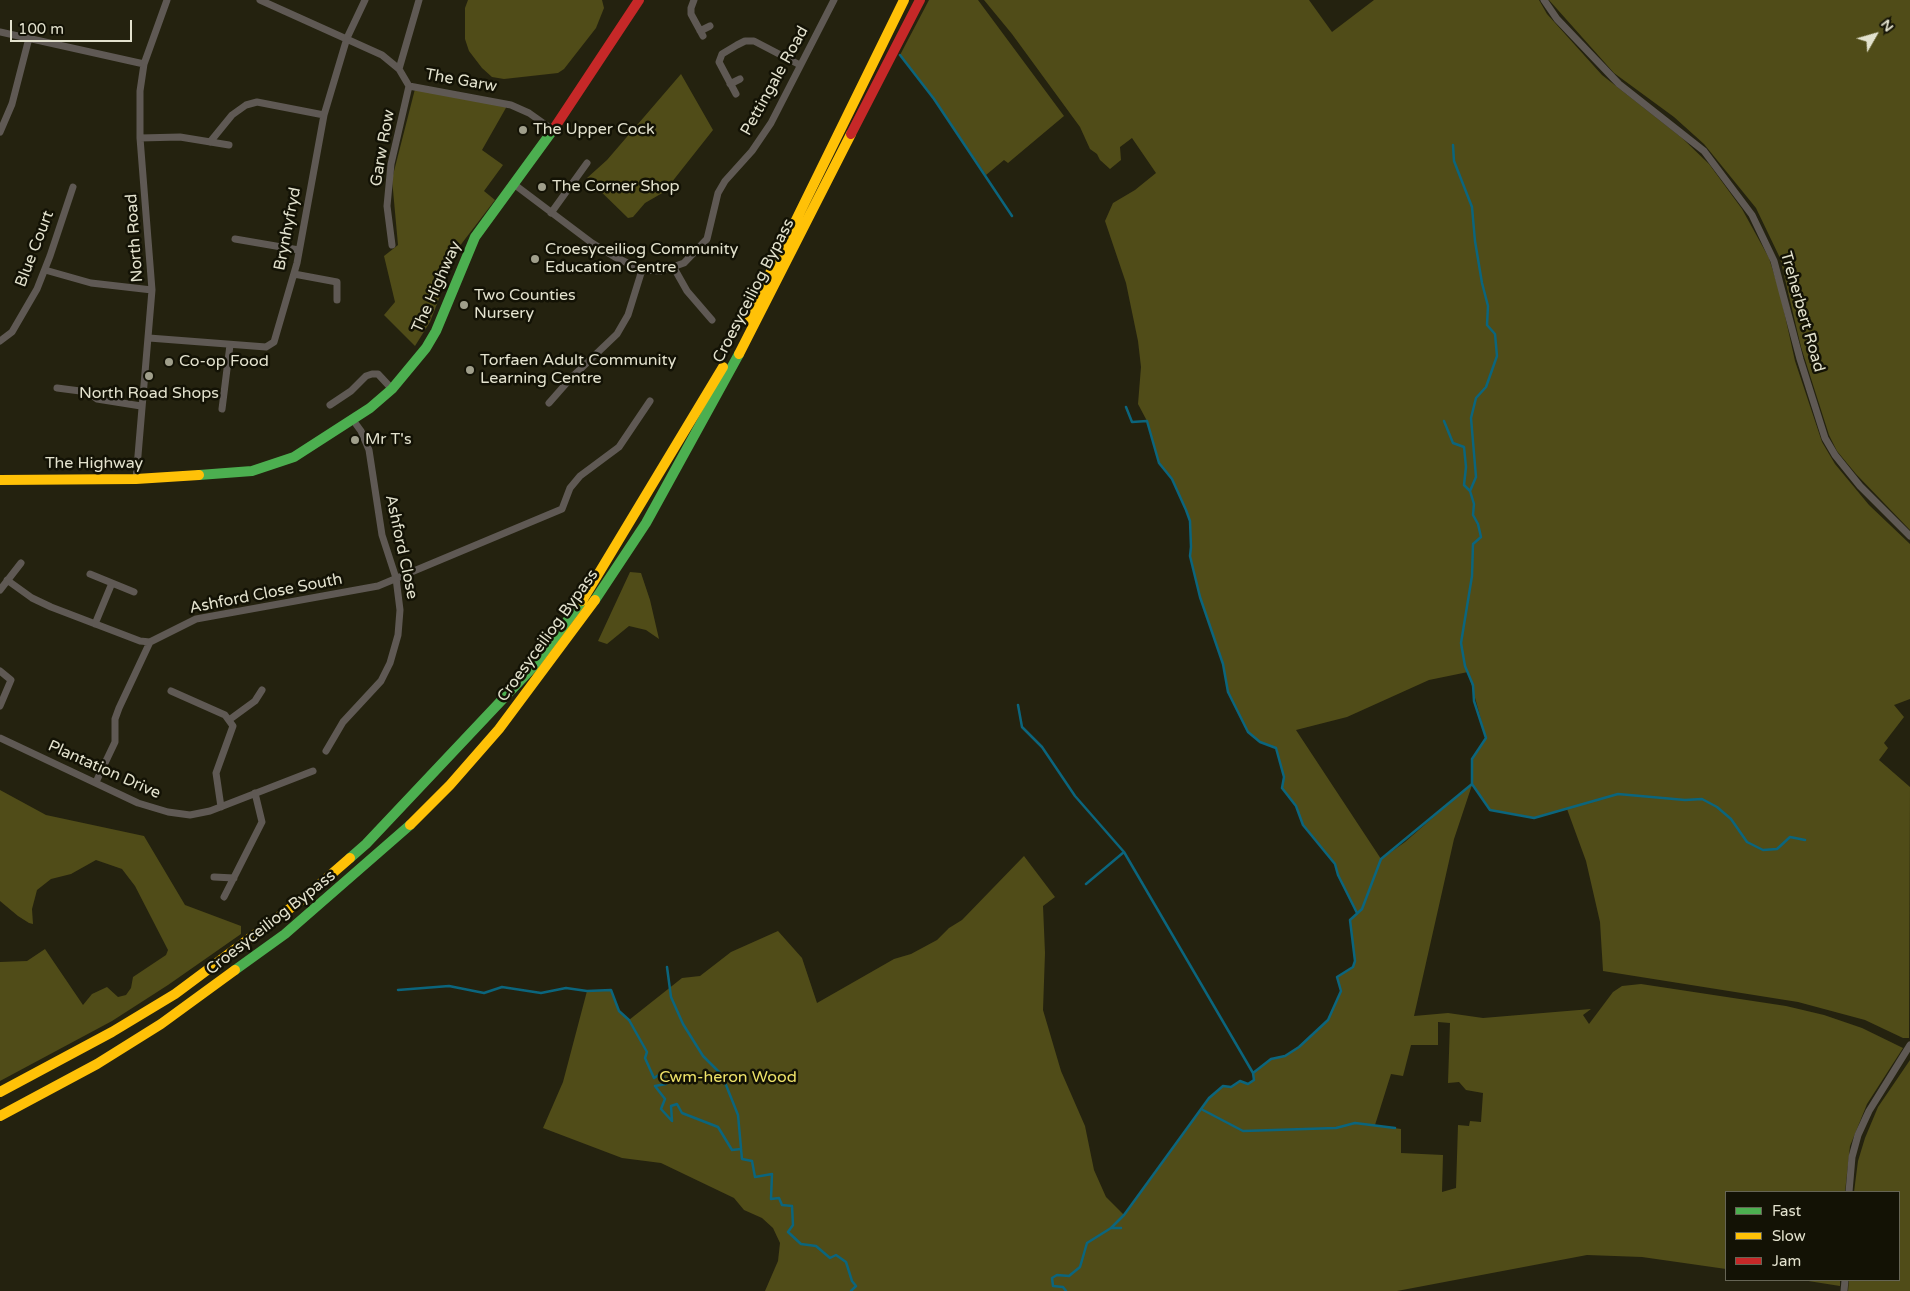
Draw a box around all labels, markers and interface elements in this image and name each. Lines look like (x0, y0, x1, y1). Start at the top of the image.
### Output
scale bar (12, 10, 135, 42)
north arrow (1850, 10, 1900, 60)
text: N (1877, 16, 1897, 35)
text: 100 m (18, 20, 64, 38)
street label: Pettingale Road (737, 23, 813, 139)
street label: The Garw (424, 65, 498, 97)
street label: Garw Row (367, 108, 399, 188)
place label: The Upper Cock (533, 120, 655, 140)
marker: The Upper Cock (517, 124, 529, 136)
place label: The Corner Shop (552, 177, 680, 197)
marker: The Corner Shop (536, 181, 548, 193)
street label: Brynhyfryd (271, 186, 305, 272)
street label: North Road (122, 193, 148, 283)
street label: Blue Court (12, 208, 58, 290)
street label: Croesyceiliog Bypass (709, 216, 799, 366)
street label: The Highway (408, 238, 466, 336)
place label: Croesyceiliog Community Education Centre (545, 240, 738, 278)
street label: Treherbert Road (1776, 250, 1828, 374)
marker: Croesyceiliog Community Education Centre (529, 253, 541, 265)
place label: Two Counties Nursery (474, 286, 576, 324)
marker: Two Counties Nursery (458, 299, 470, 311)
place label: Torfaen Adult Community Learning Centre (480, 351, 676, 389)
place label: Co-op Food (179, 352, 269, 372)
marker: Co-op Food (163, 356, 175, 368)
marker: Torfaen Adult Community Learning Centre (464, 364, 476, 376)
marker: North Road Shops (143, 370, 155, 382)
place label: North Road Shops (79, 384, 219, 404)
place label: Mr T's (365, 430, 412, 450)
marker: Mr T's (349, 434, 361, 446)
street label: The Highway (45, 454, 143, 474)
street label: Ashford Close (381, 493, 421, 601)
street label: Croesyceiliog Bypass (493, 566, 603, 706)
street label: Ashford Close South (188, 570, 344, 618)
street label: Plantation Drive (45, 737, 163, 803)
street label: Croesyceiliog Bypass (202, 866, 340, 980)
park label: Cwm-heron Wood (659, 1068, 797, 1088)
legend (1725, 1191, 1900, 1281)
text: Fast (1772, 1202, 1801, 1220)
text: Slow (1772, 1227, 1806, 1245)
text: Jam (1772, 1252, 1801, 1270)

